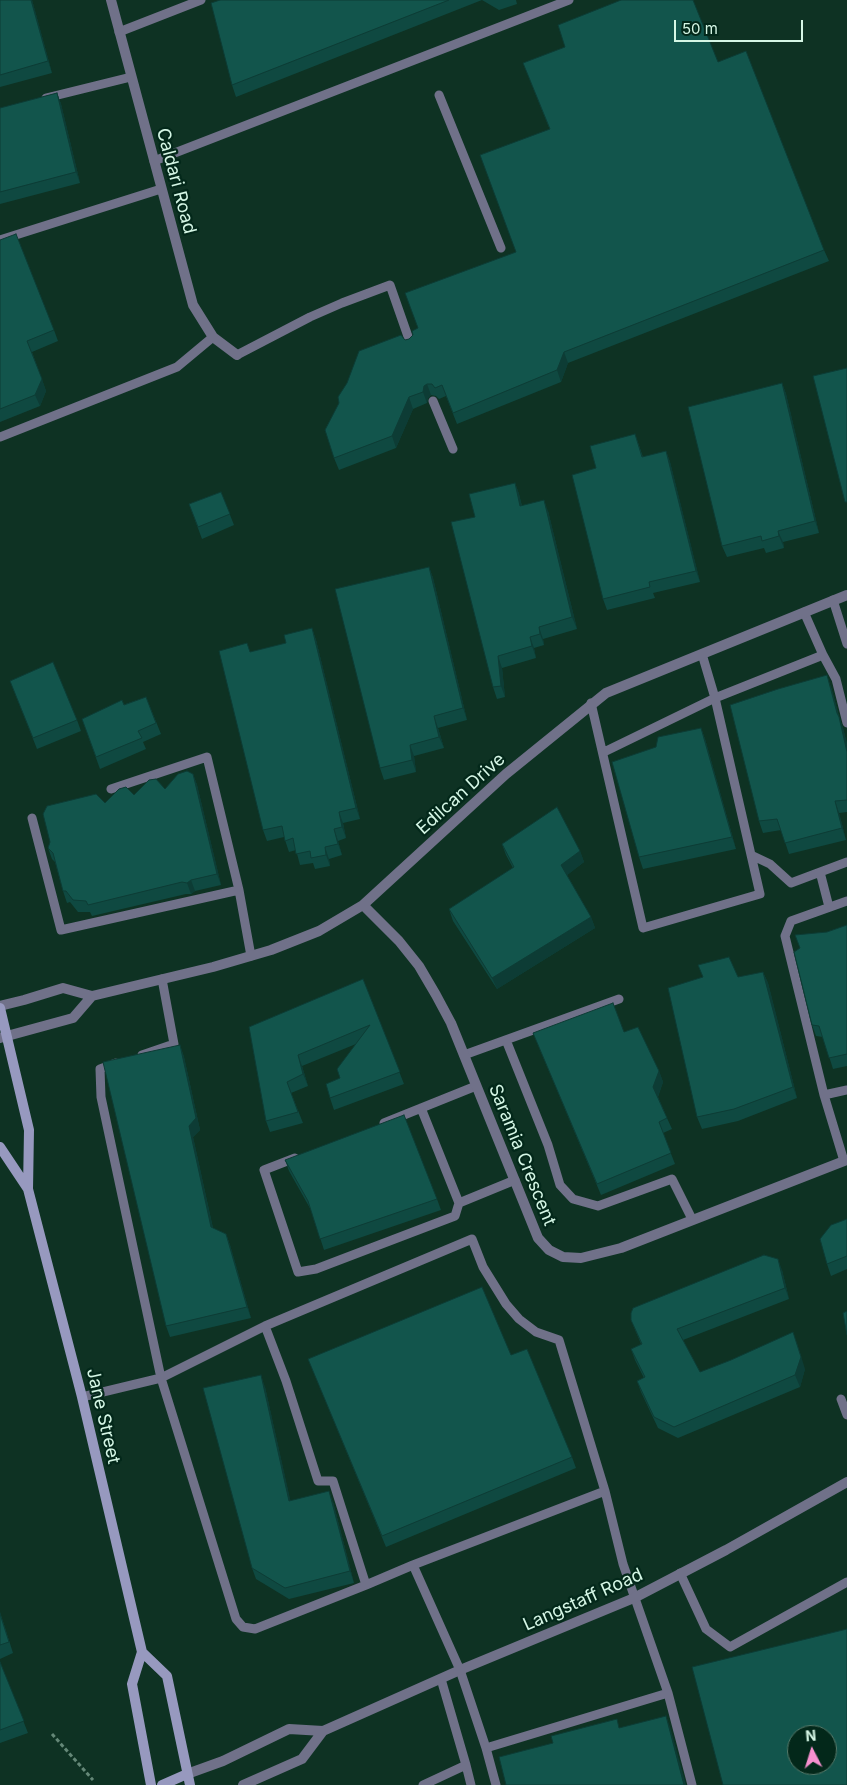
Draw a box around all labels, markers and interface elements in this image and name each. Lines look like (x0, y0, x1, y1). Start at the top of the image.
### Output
scale bar (677, 10, 806, 42)
text: 50 m (682, 19, 718, 38)
street label: Caldari Road (152, 126, 200, 236)
street label: Edilcan Drive (412, 749, 510, 839)
street label: Saramia Crescent (484, 1081, 560, 1229)
street label: Jane Street (82, 1366, 124, 1466)
street label: Langstaff Road (520, 1564, 646, 1636)
north arrow (787, 1725, 837, 1775)
text: N (805, 1727, 817, 1744)

